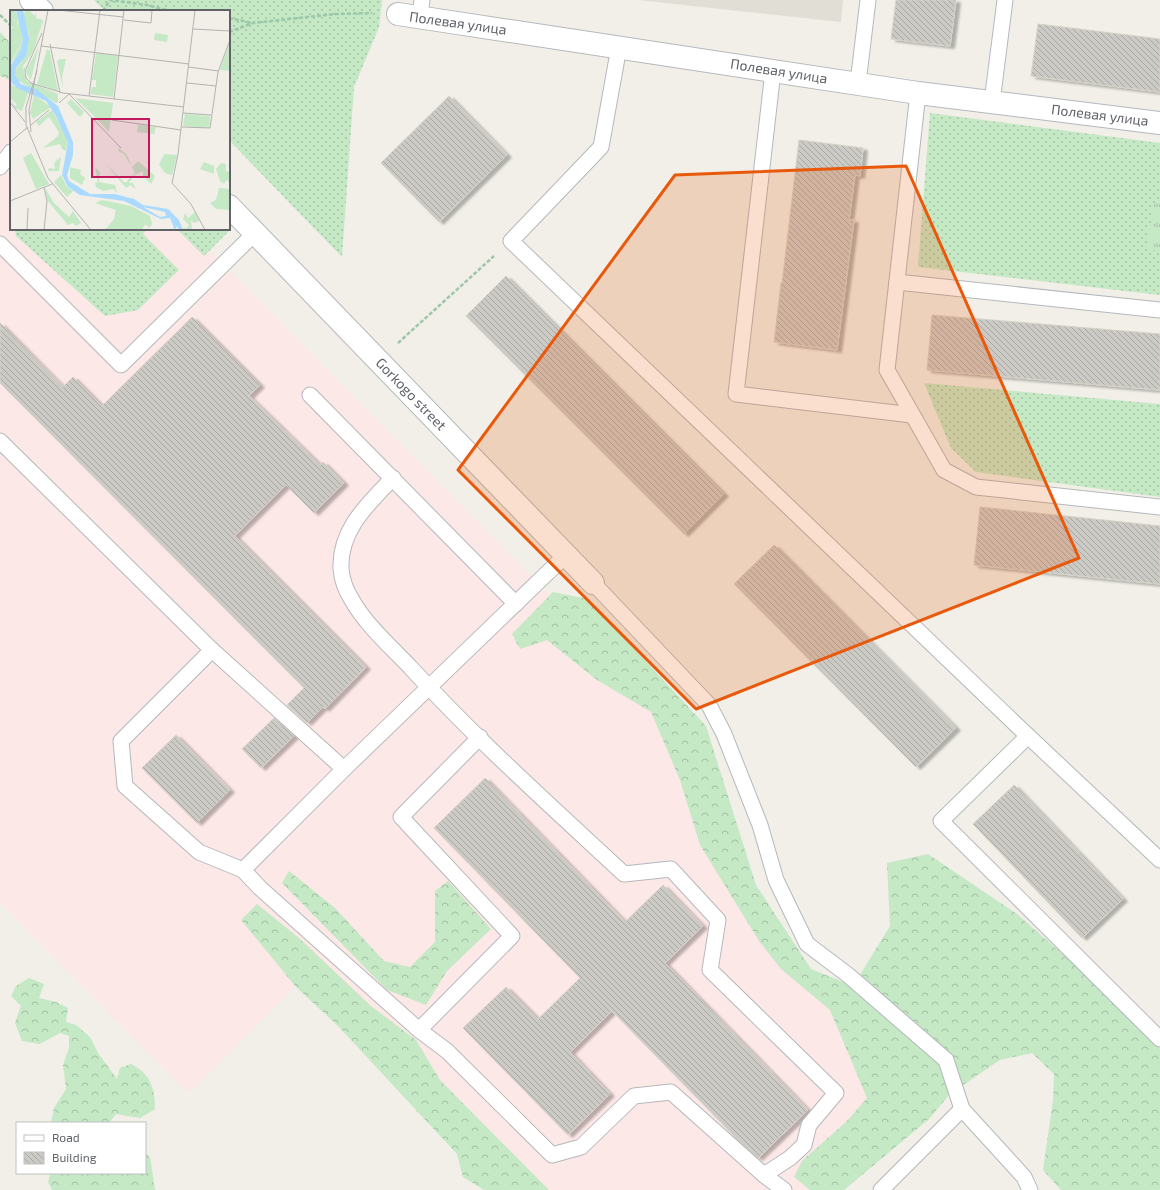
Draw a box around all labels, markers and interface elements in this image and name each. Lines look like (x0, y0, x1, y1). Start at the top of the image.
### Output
street label: Полевая улица (408, 7, 508, 38)
inset map (10, 10, 230, 230)
street label: Полевая улица (729, 54, 829, 87)
street label: Полевая улица (1050, 100, 1150, 129)
street label: Gorkogo street (372, 354, 450, 433)
legend (16, 1122, 146, 1174)
text: Road (52, 1130, 80, 1144)
text: Building (52, 1150, 97, 1164)

